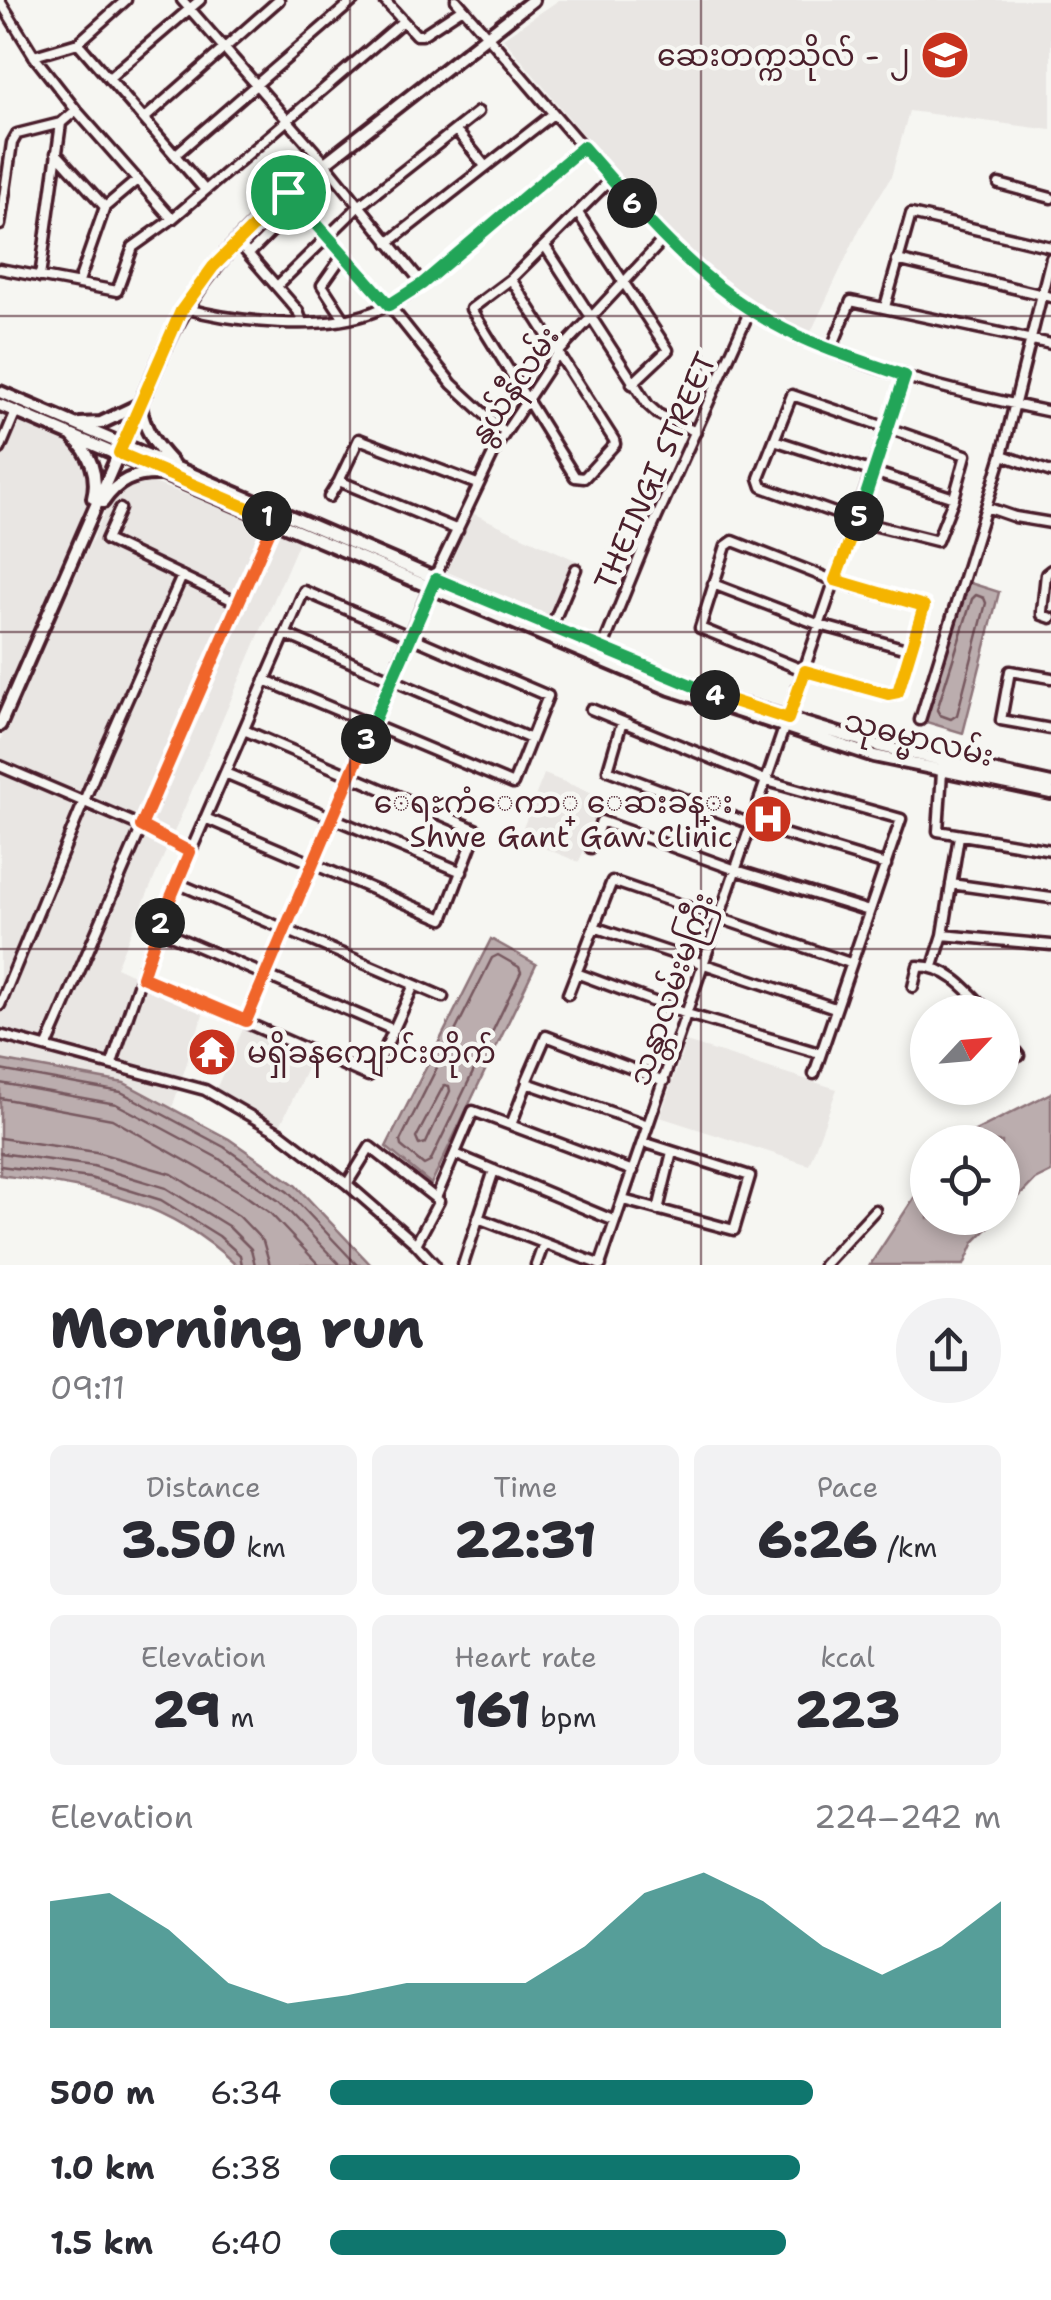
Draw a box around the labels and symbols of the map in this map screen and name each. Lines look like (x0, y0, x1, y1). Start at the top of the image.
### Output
school or university icon: ဆေးတက္ကသိုလ် - ၂ (919, 29, 971, 81)
place label: ဆေးတက္ကသိုလ် - ၂ (657, 34, 910, 81)
pin (246, 150, 331, 235)
pin: 6 (607, 178, 657, 228)
street label: နွယ်နီလမ်း (459, 317, 573, 455)
street label: THEINGI STREET (584, 346, 726, 596)
pin: 1 (242, 491, 292, 541)
pin: 5 (834, 491, 884, 541)
pin: 4 (690, 670, 740, 720)
street label: သုဓမ္မာလမ်း (839, 699, 998, 782)
pin: 3 (341, 714, 391, 764)
place label: ေရႊကံေကာ္ ေဆးခန္း Shwe Gant Gaw Clinic (374, 782, 733, 857)
hospital icon: ေရႊကံေကာ္ ေဆးခန္း Shwe Gant Gaw Clinic (742, 793, 794, 845)
street label: သန္တာလမ်းမကြီး (618, 886, 728, 1093)
pin: 2 (135, 898, 185, 948)
north arrow (910, 995, 1020, 1105)
temple icon: မရှိခနကျောင်းတိုက် (186, 1026, 238, 1078)
place label: မရှိခနကျောင်းတိုက် (247, 1031, 496, 1078)

